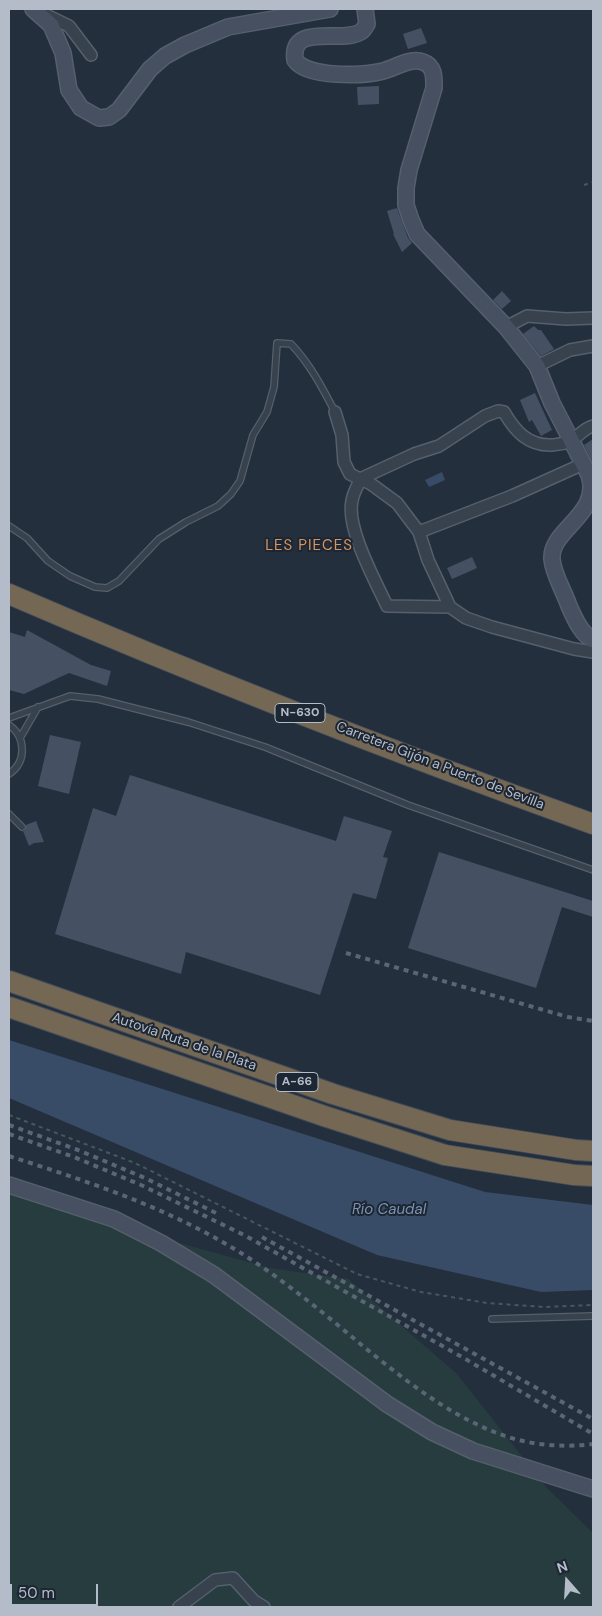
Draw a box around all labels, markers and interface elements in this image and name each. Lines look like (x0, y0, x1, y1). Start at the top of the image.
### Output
district label: LES PIECES (264, 537, 354, 555)
road number: N-630 (275, 704, 325, 722)
street label: Carretera Gijón a Puerto de Sevilla (334, 718, 546, 814)
street label: Autovía Ruta de la Plata (109, 1009, 259, 1075)
road number: A-66 (276, 1072, 318, 1092)
water label: Río Caudal (352, 1201, 426, 1219)
north arrow (542, 1556, 592, 1606)
text: N (554, 1557, 570, 1577)
scale bar (12, 1574, 100, 1606)
text: 50 m (18, 1583, 55, 1603)

